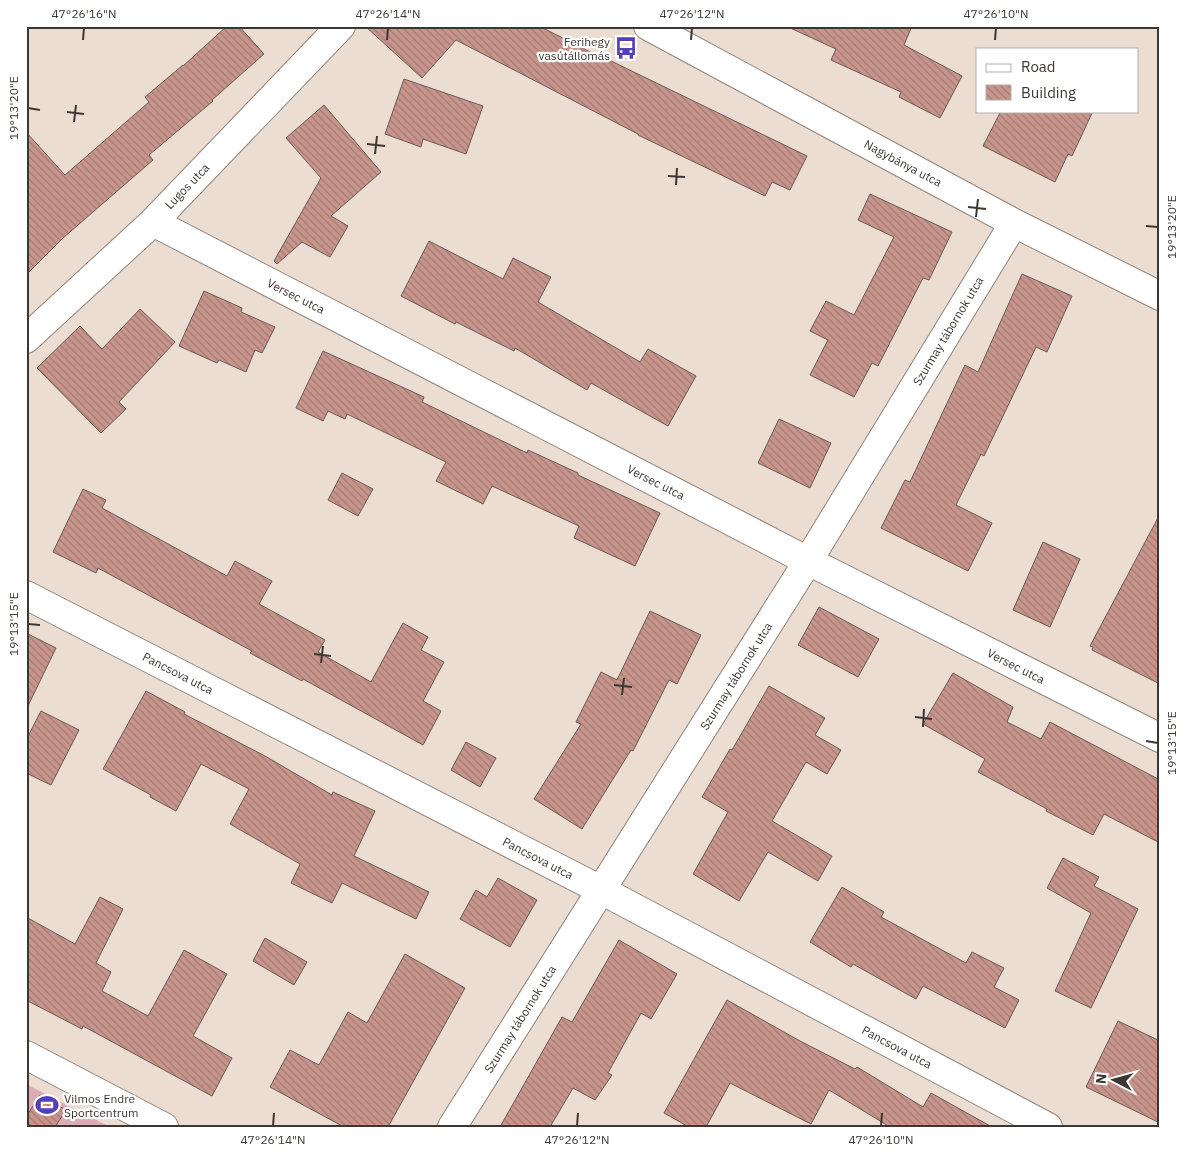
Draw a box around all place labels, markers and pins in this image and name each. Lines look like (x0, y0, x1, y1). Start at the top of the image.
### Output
place label: Ferihegy vasútállomás (539, 34, 610, 63)
bus stop icon: Ferihegy vasútállomás (613, 35, 639, 61)
place label: Vilmos Endre Sportcentrum (64, 1091, 139, 1120)
sports icon: Vilmos Endre Sportcentrum (34, 1092, 60, 1118)

